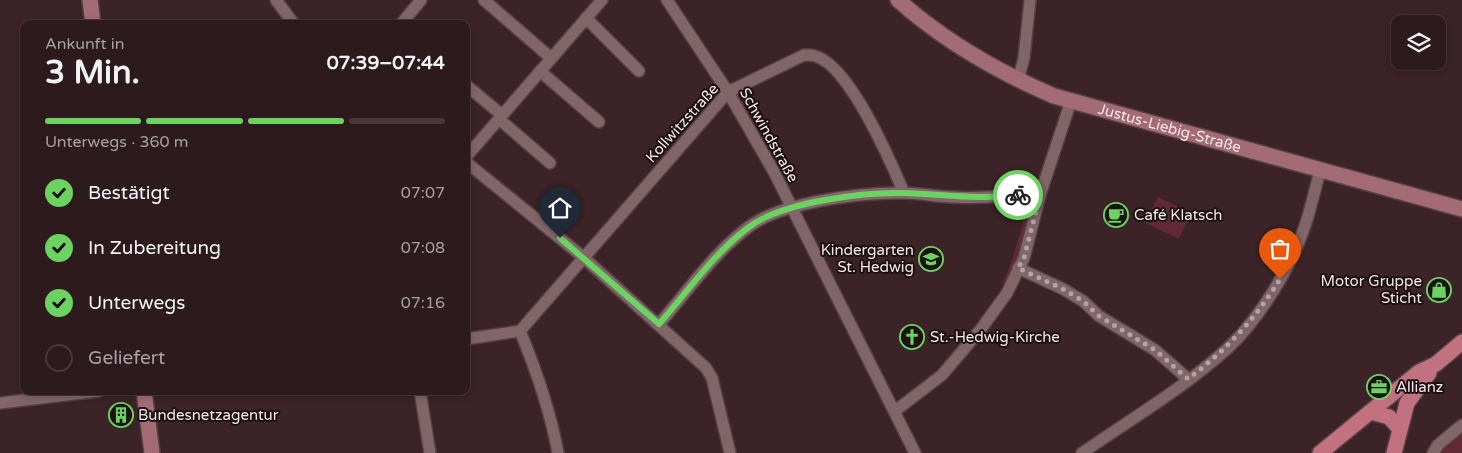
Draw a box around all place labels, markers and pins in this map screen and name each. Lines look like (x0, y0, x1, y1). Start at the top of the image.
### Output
pin (539, 187, 581, 238)
cafe icon: Café Klatsch (1103, 202, 1129, 228)
place label: Café Klatsch (1134, 206, 1222, 224)
pin (1259, 228, 1301, 279)
place label: Kindergarten St. Hedwig (821, 241, 914, 276)
school or university icon: Kindergarten St. Hedwig (918, 246, 944, 272)
place label: Motor Gruppe Sticht (1321, 272, 1422, 307)
shop icon: Motor Gruppe Sticht (1426, 277, 1452, 303)
church icon: St.-Hedwig-Kirche (899, 324, 925, 350)
place label: St.-Hedwig-Kirche (930, 328, 1060, 346)
office icon: Allianz (1366, 374, 1392, 400)
place label: Allianz (1396, 378, 1443, 396)
building icon: Bundesnetzagentur (108, 402, 134, 428)
place label: Bundesnetzagentur (138, 406, 279, 424)

